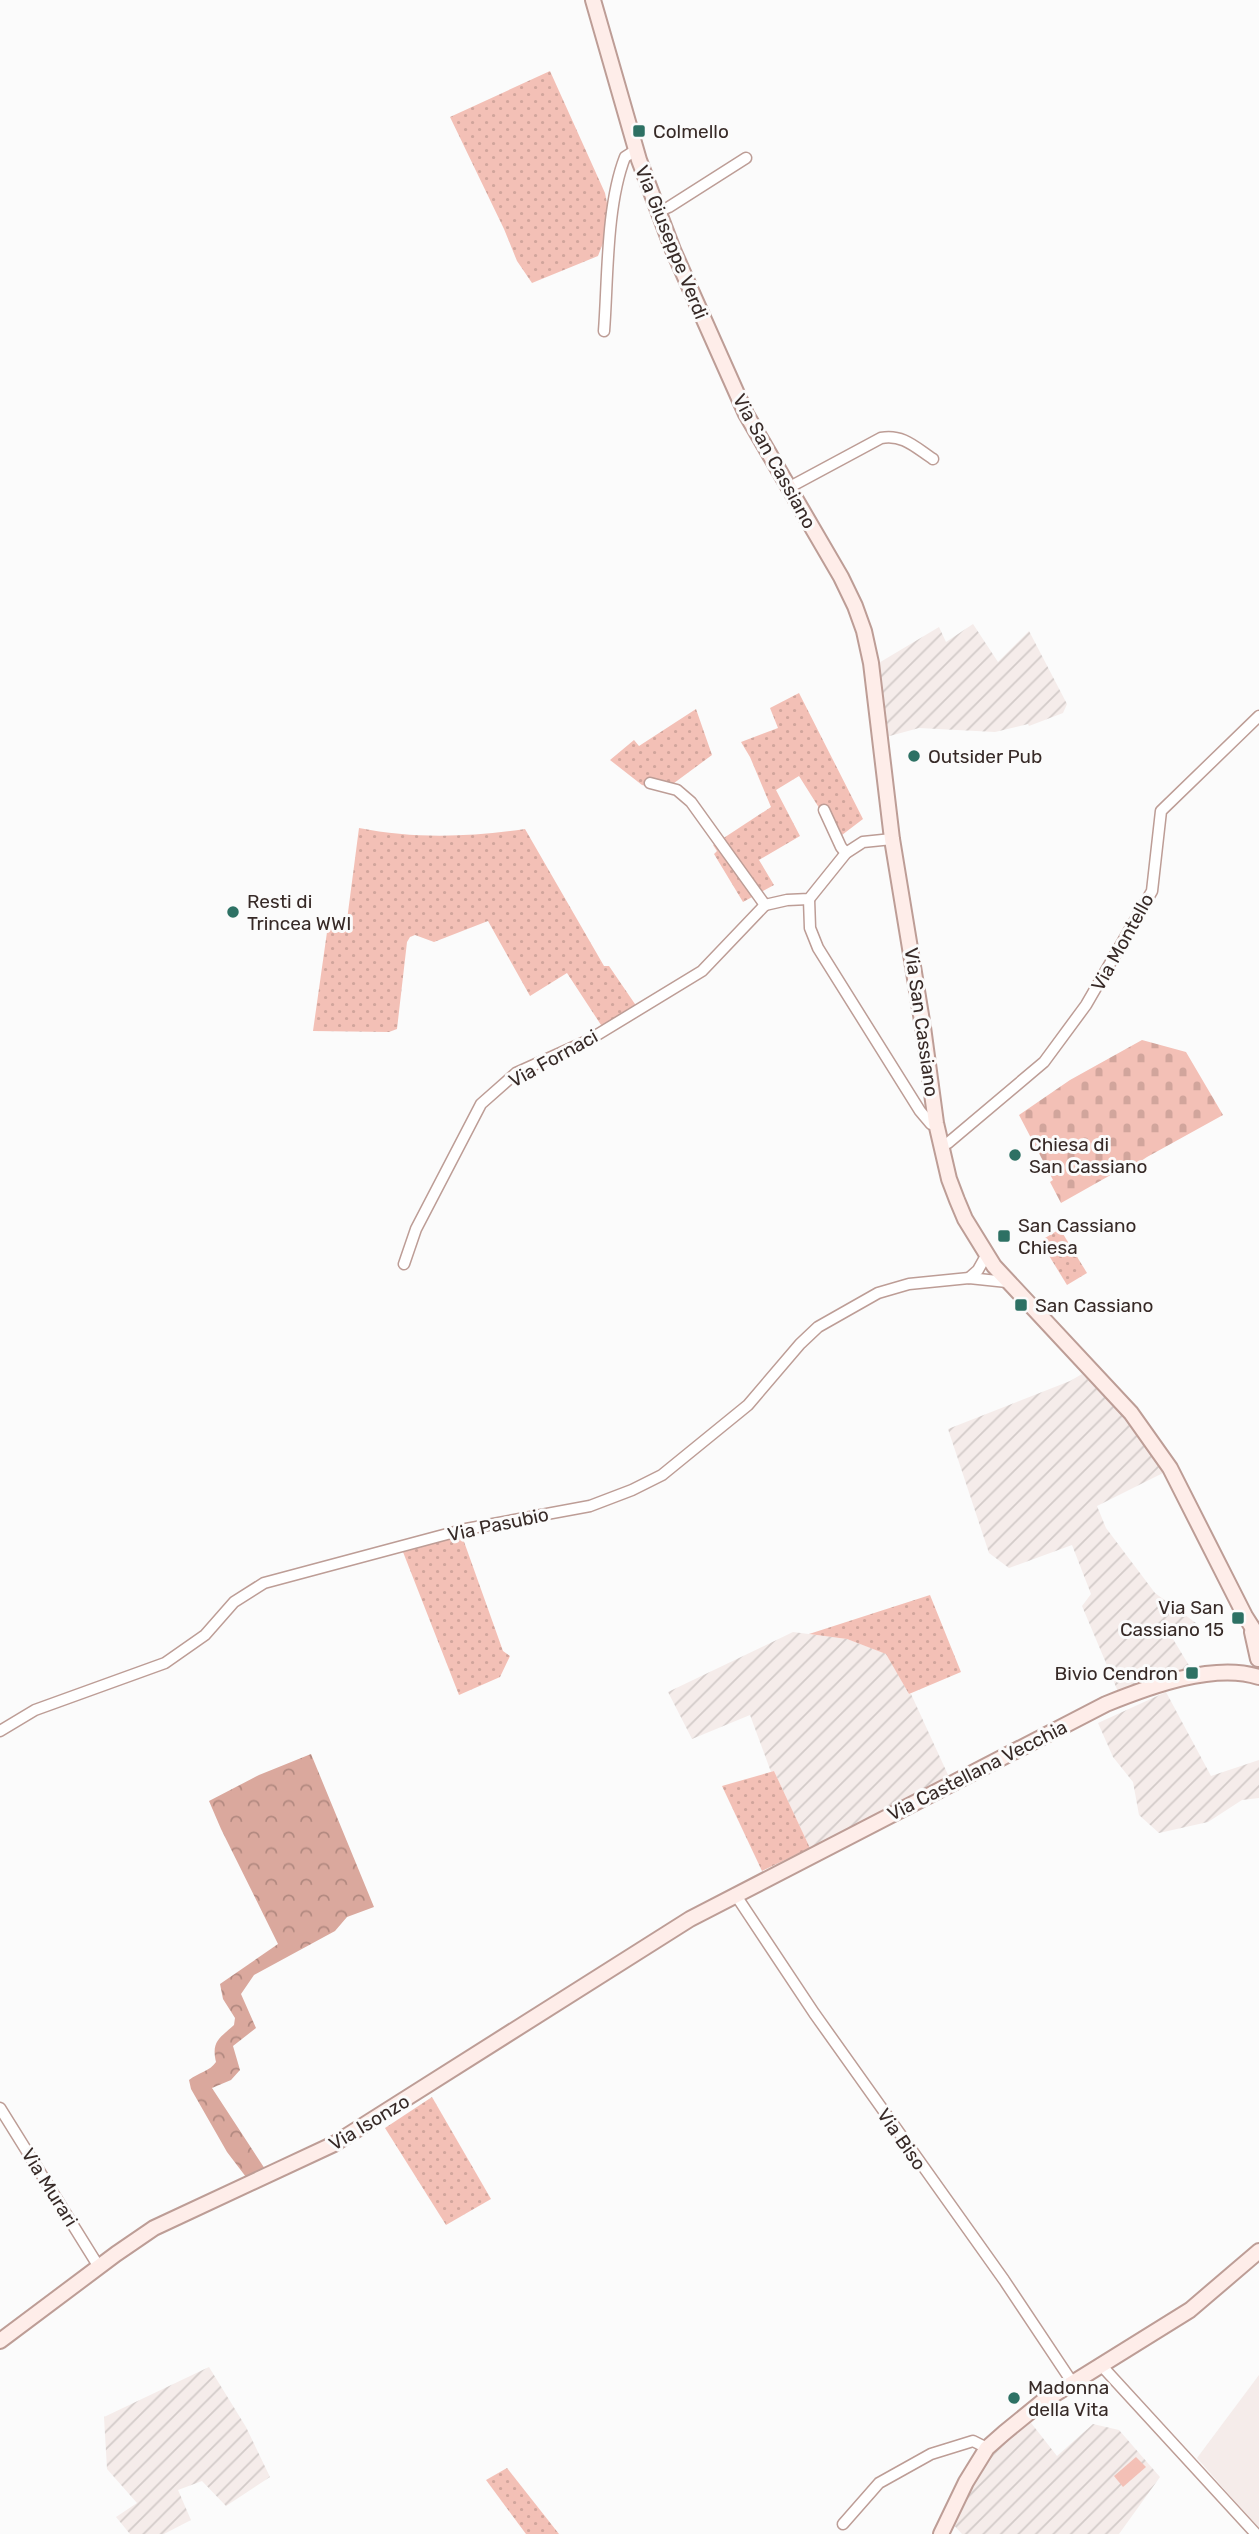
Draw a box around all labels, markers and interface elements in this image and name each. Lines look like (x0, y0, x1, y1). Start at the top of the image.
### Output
place label: Colmello (653, 120, 729, 143)
marker: Colmello (631, 123, 647, 139)
street label: Via Giuseppe Verdi (630, 162, 713, 322)
street label: Via San Cassiano (728, 390, 821, 533)
place label: Outsider Pub (928, 745, 1042, 768)
marker: Outsider Pub (906, 748, 922, 764)
place label: Resti di Trincea WWI (247, 890, 351, 935)
street label: Via Montello (1086, 890, 1159, 995)
marker: Resti di Trincea WWI (225, 904, 241, 920)
street label: Via San Cassiano (900, 946, 943, 1098)
street label: Via Fornaci (505, 1025, 602, 1092)
place label: Chiesa di San Cassiano (1029, 1133, 1148, 1178)
marker: Chiesa di San Cassiano (1007, 1147, 1023, 1163)
place label: San Cassiano Chiesa (1018, 1214, 1137, 1259)
marker: San Cassiano Chiesa (996, 1228, 1012, 1244)
place label: San Cassiano (1035, 1294, 1154, 1317)
marker: San Cassiano (1013, 1297, 1029, 1313)
street label: Via Pasubio (446, 1503, 551, 1546)
place label: Via San Cassiano 15 (1120, 1596, 1224, 1641)
marker: Via San Cassiano 15 (1230, 1610, 1246, 1626)
place label: Bivio Cendron (1054, 1662, 1178, 1685)
marker: Bivio Cendron (1184, 1665, 1200, 1681)
street label: Via Castellana Vecchia (884, 1715, 1071, 1826)
street label: Via Isonzo (325, 2089, 414, 2155)
street label: Via Biso (872, 2104, 931, 2175)
street label: Via Murari (16, 2144, 83, 2231)
place label: Madonna della Vita (1028, 2376, 1109, 2421)
marker: Madonna della Vita (1006, 2390, 1022, 2406)

